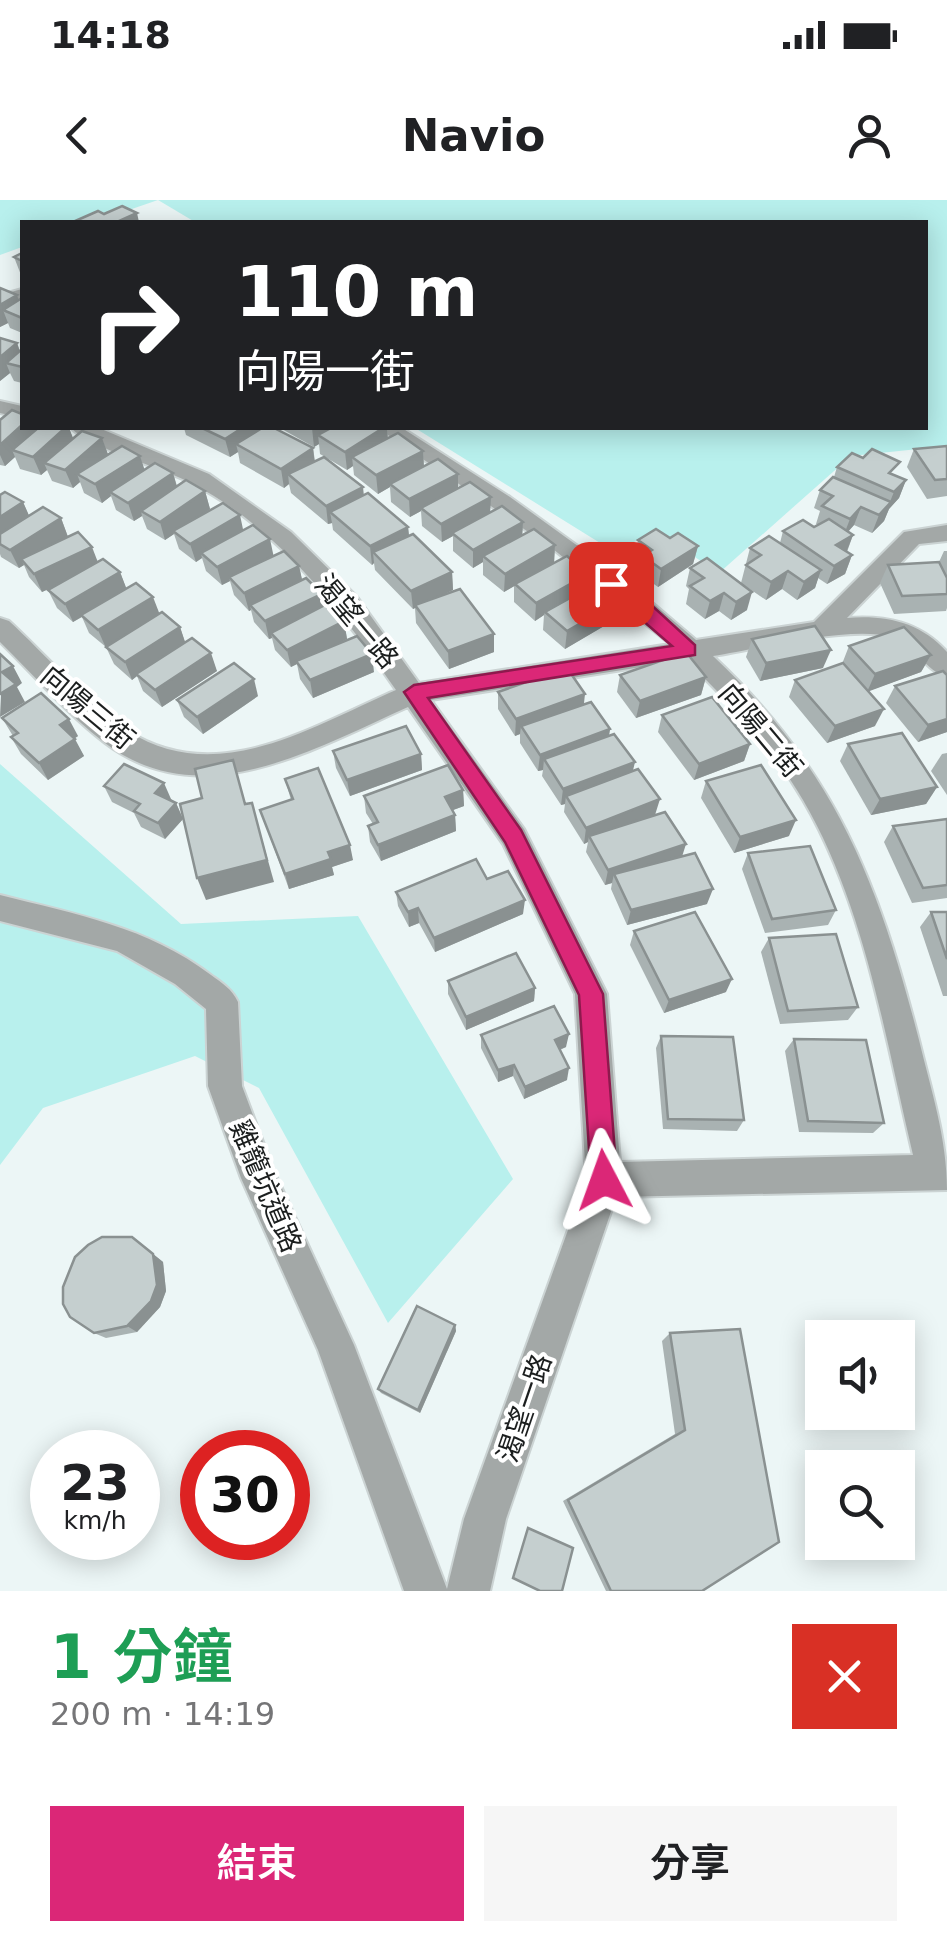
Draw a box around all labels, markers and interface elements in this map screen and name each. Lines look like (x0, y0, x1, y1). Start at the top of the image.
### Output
text: 14:18 (50, 13, 171, 57)
icon: back (50, 108, 105, 163)
icon: person (842, 108, 897, 163)
text: Navio (402, 109, 545, 162)
text: 110 m (235, 251, 478, 333)
icon: right (70, 260, 200, 390)
text: 向陽一街 (235, 345, 415, 398)
pin (569, 542, 654, 627)
icon: arrive (584, 557, 639, 612)
street label: 渴望一路 (308, 568, 405, 675)
street label: 向陽三街 (34, 659, 141, 756)
street label: 向陽二街 (712, 677, 809, 784)
street label: 雞籠坑道路 (223, 1115, 308, 1257)
position arrow (552, 1128, 656, 1232)
map controls (805, 1320, 915, 1560)
button: sound (805, 1320, 915, 1430)
street label: 渴望一路 (491, 1350, 558, 1466)
speed limit sign: 30 (180, 1430, 310, 1560)
button: search (805, 1450, 915, 1560)
text: 23 (60, 1454, 130, 1512)
text: km/h (63, 1506, 127, 1535)
text: 1 分鐘 (50, 1622, 233, 1692)
button: close (792, 1624, 897, 1729)
text: 200 m · 14:19 (50, 1695, 275, 1733)
button: 結束 (50, 1806, 464, 1921)
button: 分享 (484, 1806, 897, 1921)

